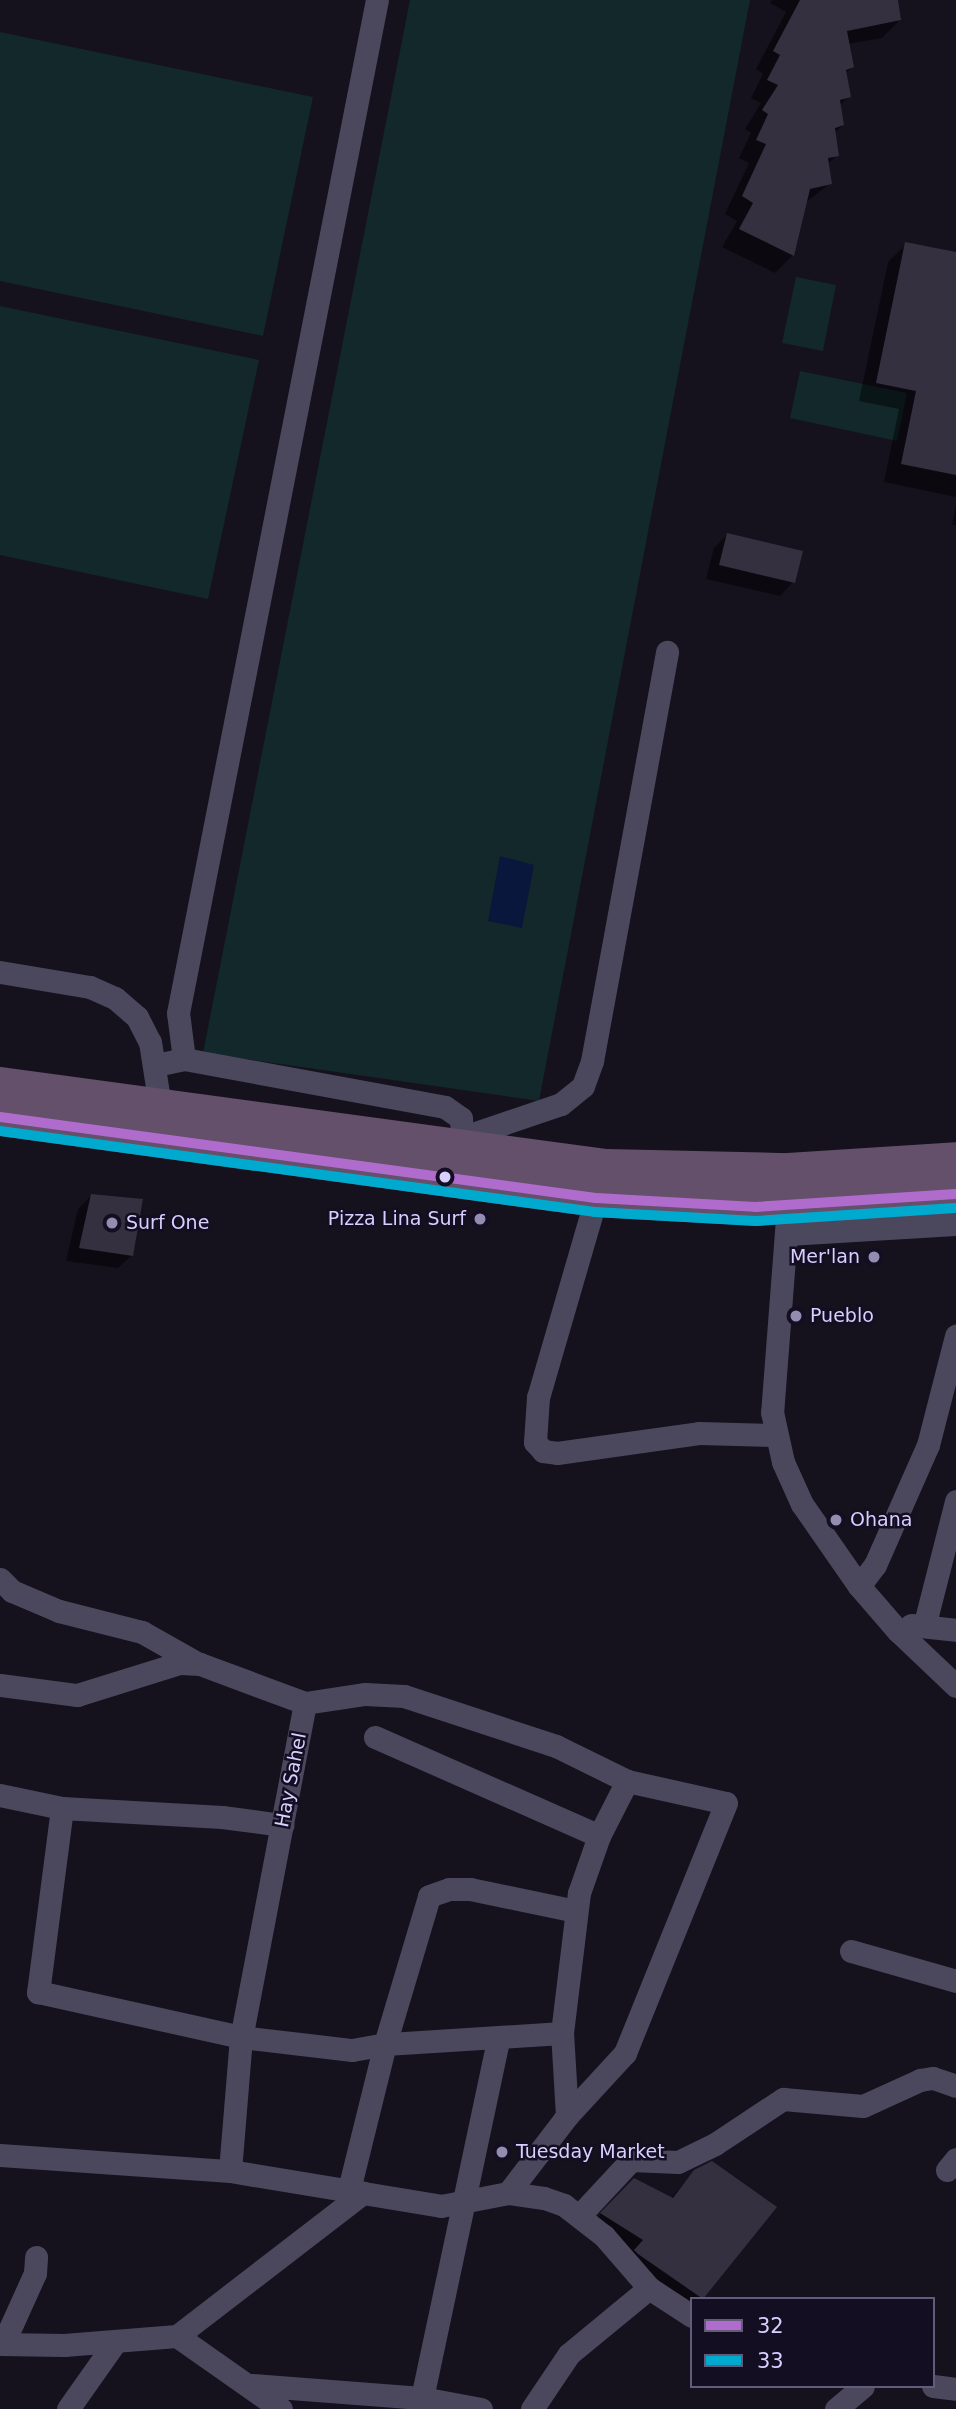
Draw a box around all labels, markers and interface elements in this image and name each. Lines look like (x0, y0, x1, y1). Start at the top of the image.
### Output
unlabelled marker (438, 1170, 452, 1184)
place label: Pizza Lina Surf (328, 1208, 466, 1230)
marker: Pizza Lina Surf (472, 1211, 488, 1227)
place label: Surf One (126, 1212, 209, 1234)
marker: Surf One (104, 1215, 120, 1231)
place label: Mer'lan (790, 1246, 860, 1268)
marker: Mer'lan (866, 1249, 882, 1265)
place label: Pueblo (810, 1305, 874, 1327)
marker: Pueblo (788, 1308, 804, 1324)
place label: Ohana (850, 1509, 912, 1531)
marker: Ohana (828, 1512, 844, 1528)
street label: Hay Sahel (271, 1731, 311, 1829)
place label: Tuesday Market (516, 2141, 665, 2163)
marker: Tuesday Market (494, 2144, 510, 2160)
legend (690, 2297, 935, 2388)
text: 32 (757, 2314, 784, 2338)
text: 33 (757, 2349, 784, 2373)

